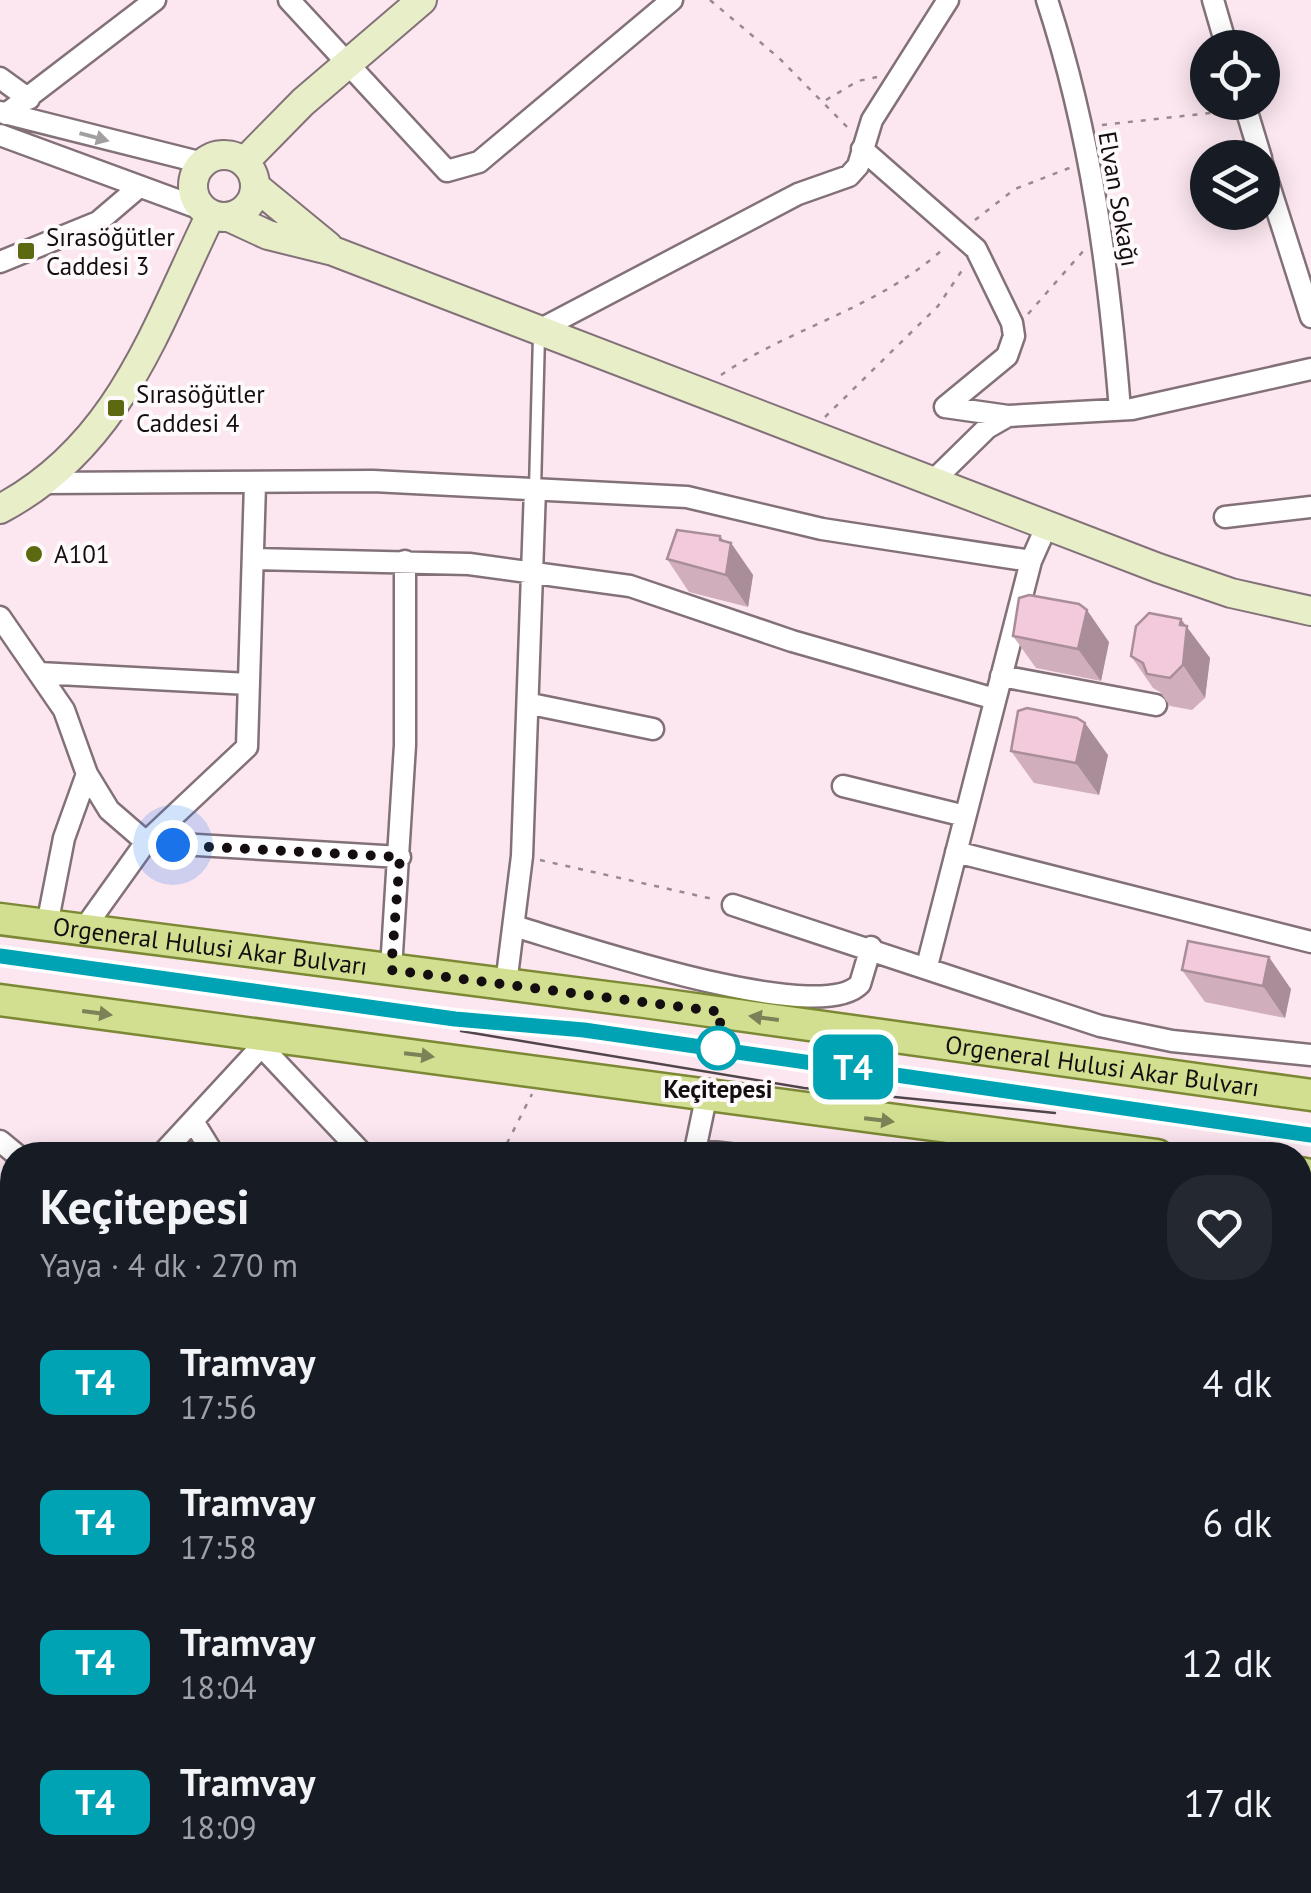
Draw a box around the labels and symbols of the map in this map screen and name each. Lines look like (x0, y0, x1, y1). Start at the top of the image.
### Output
one-way arrow (79, 129, 110, 145)
street label: Elvan Sokağı (1091, 129, 1147, 269)
place label: Sırasöğütler Caddesi 3 (46, 221, 175, 282)
marker: Sırasöğütler Caddesi 3 (15, 240, 37, 262)
place label: Sırasöğütler Caddesi 4 (136, 378, 265, 439)
marker: Sırasöğütler Caddesi 4 (105, 397, 127, 419)
place label: A101 (54, 538, 110, 570)
marker: A101 (23, 543, 45, 565)
your location (148, 820, 198, 870)
street label: Orgeneral Hulusi Akar Bulvarı (51, 910, 369, 982)
one-way arrow (81, 1006, 113, 1022)
one-way arrow (747, 1010, 779, 1026)
marker: Keçitepesi (697, 1027, 739, 1069)
street label: Orgeneral Hulusi Akar Bulvarı (943, 1028, 1261, 1104)
line badge: T4 (808, 1034, 898, 1100)
one-way arrow (404, 1047, 435, 1063)
place label: Keçitepesi (663, 1073, 773, 1105)
one-way arrow (864, 1112, 896, 1128)

